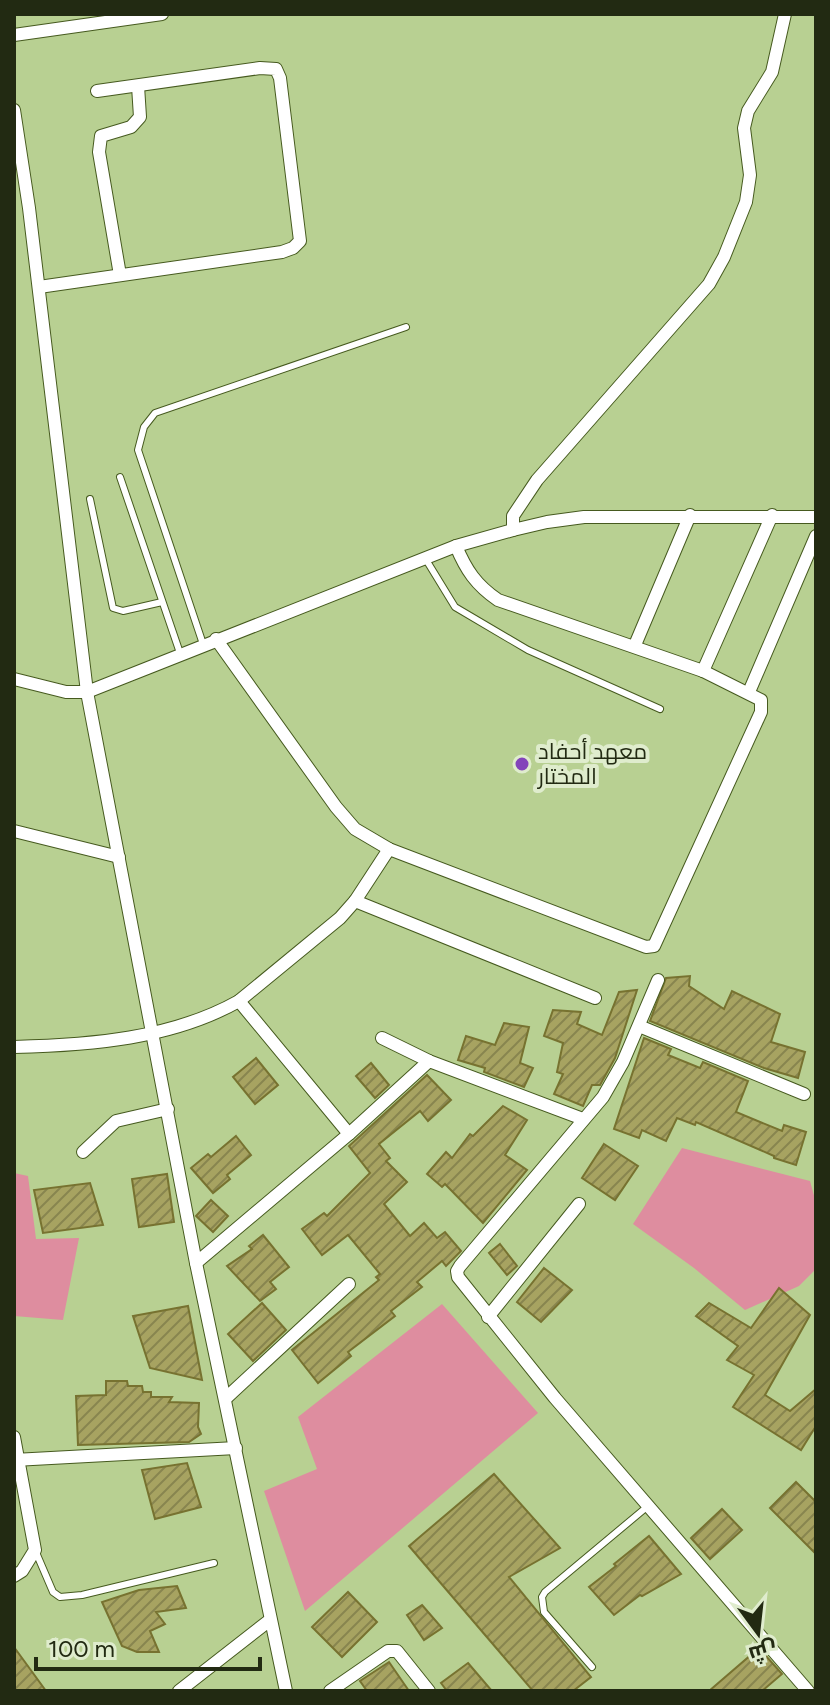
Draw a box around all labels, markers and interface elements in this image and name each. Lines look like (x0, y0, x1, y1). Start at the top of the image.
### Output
place label: معهد أحفاد المختار (536, 738, 647, 790)
marker: معهد أحفاد المختار (513, 755, 531, 773)
north arrow (718, 1593, 798, 1673)
scale bar (36, 1621, 260, 1671)
text: 100 m (48, 1634, 115, 1663)
text: ش (746, 1635, 780, 1669)

